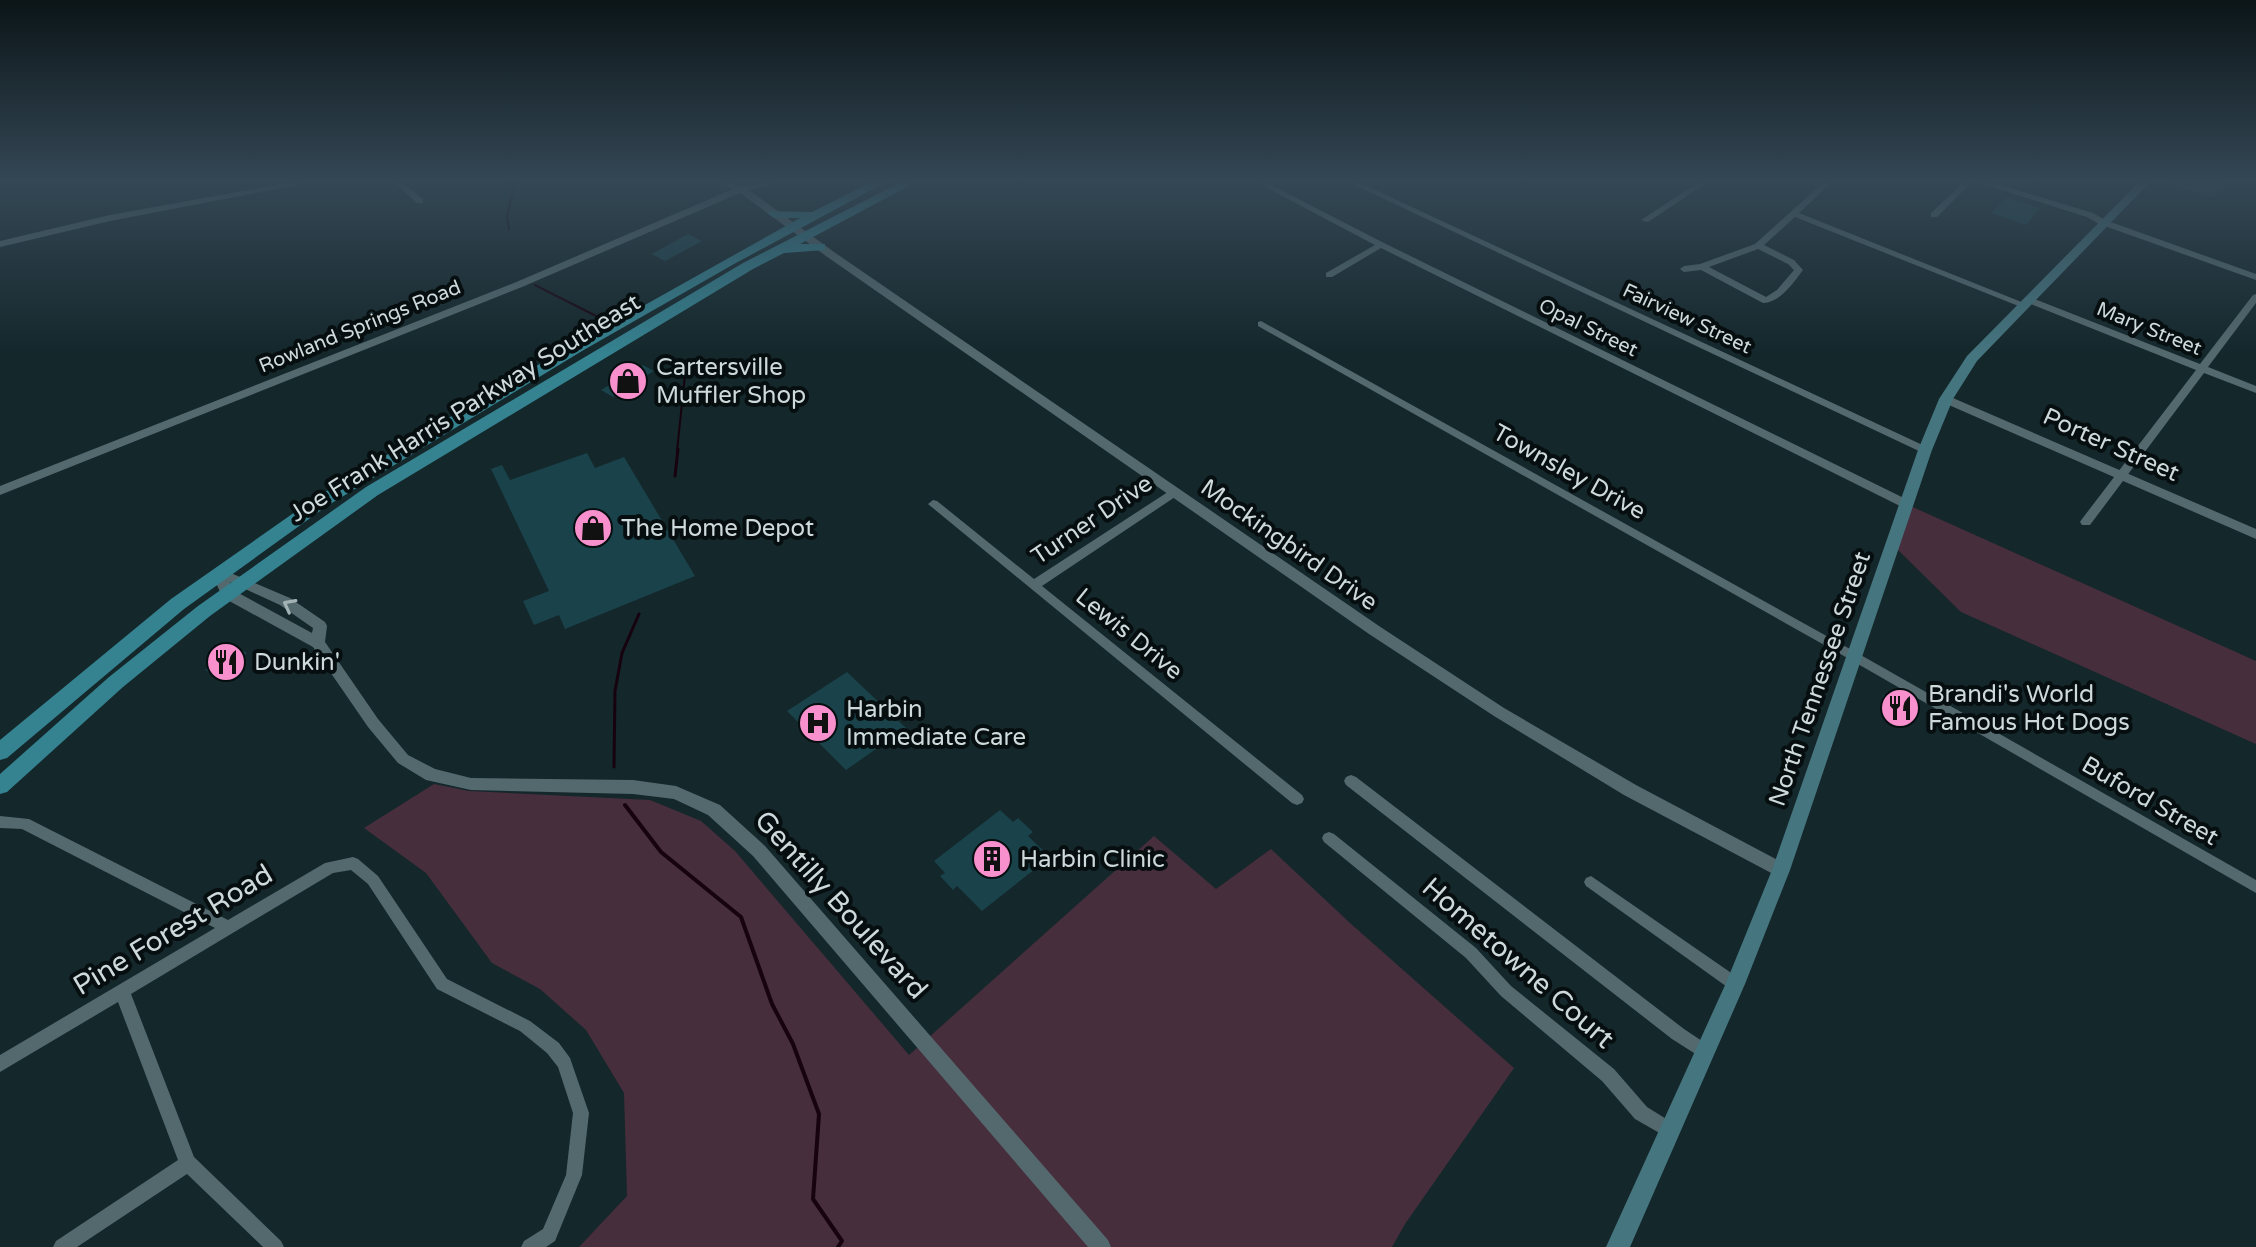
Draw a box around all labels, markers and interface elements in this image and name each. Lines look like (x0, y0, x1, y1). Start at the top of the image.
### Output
street label: Rowland Springs Road (256, 275, 464, 379)
street label: Fairview Street (1619, 279, 1756, 360)
street label: Joe Frank Harris Parkway Southeast (284, 288, 646, 528)
street label: Opal Street (1535, 294, 1642, 362)
street label: Mary Street (2093, 297, 2205, 361)
place label: Cartersville Muffler Shop (656, 353, 806, 410)
shop icon: Cartersville Muffler Shop (607, 360, 649, 402)
street label: Porter Street (2038, 402, 2184, 488)
street label: Townsley Drive (1487, 418, 1651, 526)
street label: Turner Drive (1026, 469, 1158, 571)
street label: Mockingbird Drive (1195, 473, 1383, 617)
shop icon: The Home Depot (572, 507, 614, 549)
place label: The Home Depot (621, 514, 814, 543)
street label: North Tennessee Street (1763, 548, 1877, 810)
street label: Lewis Drive (1070, 582, 1188, 686)
one-way arrow (283, 600, 298, 615)
restaurant icon: Dunkin' (205, 641, 247, 683)
place label: Dunkin' (254, 648, 340, 677)
place label: Brandi's World Famous Hot Dogs (1928, 680, 2130, 737)
restaurant icon: Brandi's World Famous Hot Dogs (1879, 687, 1921, 729)
place label: Harbin Immediate Care (846, 695, 1026, 752)
hospital icon: Harbin Immediate Care (797, 702, 839, 744)
street label: Buford Street (2077, 750, 2223, 852)
street label: Gentilly Boulevard (747, 804, 935, 1006)
building icon: Harbin Clinic (971, 838, 1013, 880)
place label: Harbin Clinic (1020, 845, 1165, 874)
street label: Pine Forest Road (67, 857, 279, 1003)
street label: Hometowne Court (1415, 870, 1621, 1056)

